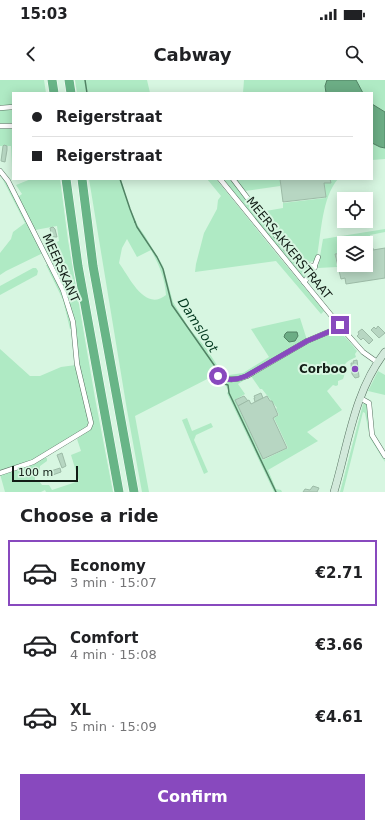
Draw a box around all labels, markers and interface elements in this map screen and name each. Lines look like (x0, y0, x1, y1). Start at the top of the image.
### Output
text: 15:03 (20, 5, 68, 23)
icon: back (20, 43, 42, 65)
icon: search (343, 43, 365, 65)
text: Cabway (153, 44, 232, 65)
text: Reigerstraat (56, 108, 162, 126)
text: Reigerstraat (56, 147, 162, 165)
map controls (337, 192, 373, 272)
button: locate (337, 192, 373, 228)
street label: MEERSAKKERSTRAAT (243, 194, 335, 302)
street label: MEERSKANT (40, 232, 83, 305)
button: layers (337, 236, 373, 272)
water label: Damsloot (175, 295, 222, 356)
route end (331, 316, 349, 334)
place label: Corboo (299, 362, 347, 376)
marker: Corboo (350, 364, 360, 374)
route start (209, 367, 227, 385)
scale bar (12, 464, 78, 483)
text: 100 m (18, 466, 53, 479)
text: Choose a ride (20, 505, 159, 526)
icon: car (22, 555, 58, 591)
text: Economy (70, 557, 146, 575)
text: €2.71 (316, 564, 363, 582)
text: 3 min · 15:07 (70, 575, 157, 590)
icon: car (22, 627, 58, 663)
text: Comfort (70, 629, 138, 647)
text: €3.66 (316, 636, 363, 654)
text: 4 min · 15:08 (70, 647, 157, 662)
icon: car (22, 699, 58, 735)
text: XL (70, 701, 91, 719)
text: €4.61 (316, 708, 363, 726)
text: 5 min · 15:09 (70, 719, 157, 734)
button: Confirm (20, 774, 365, 820)

